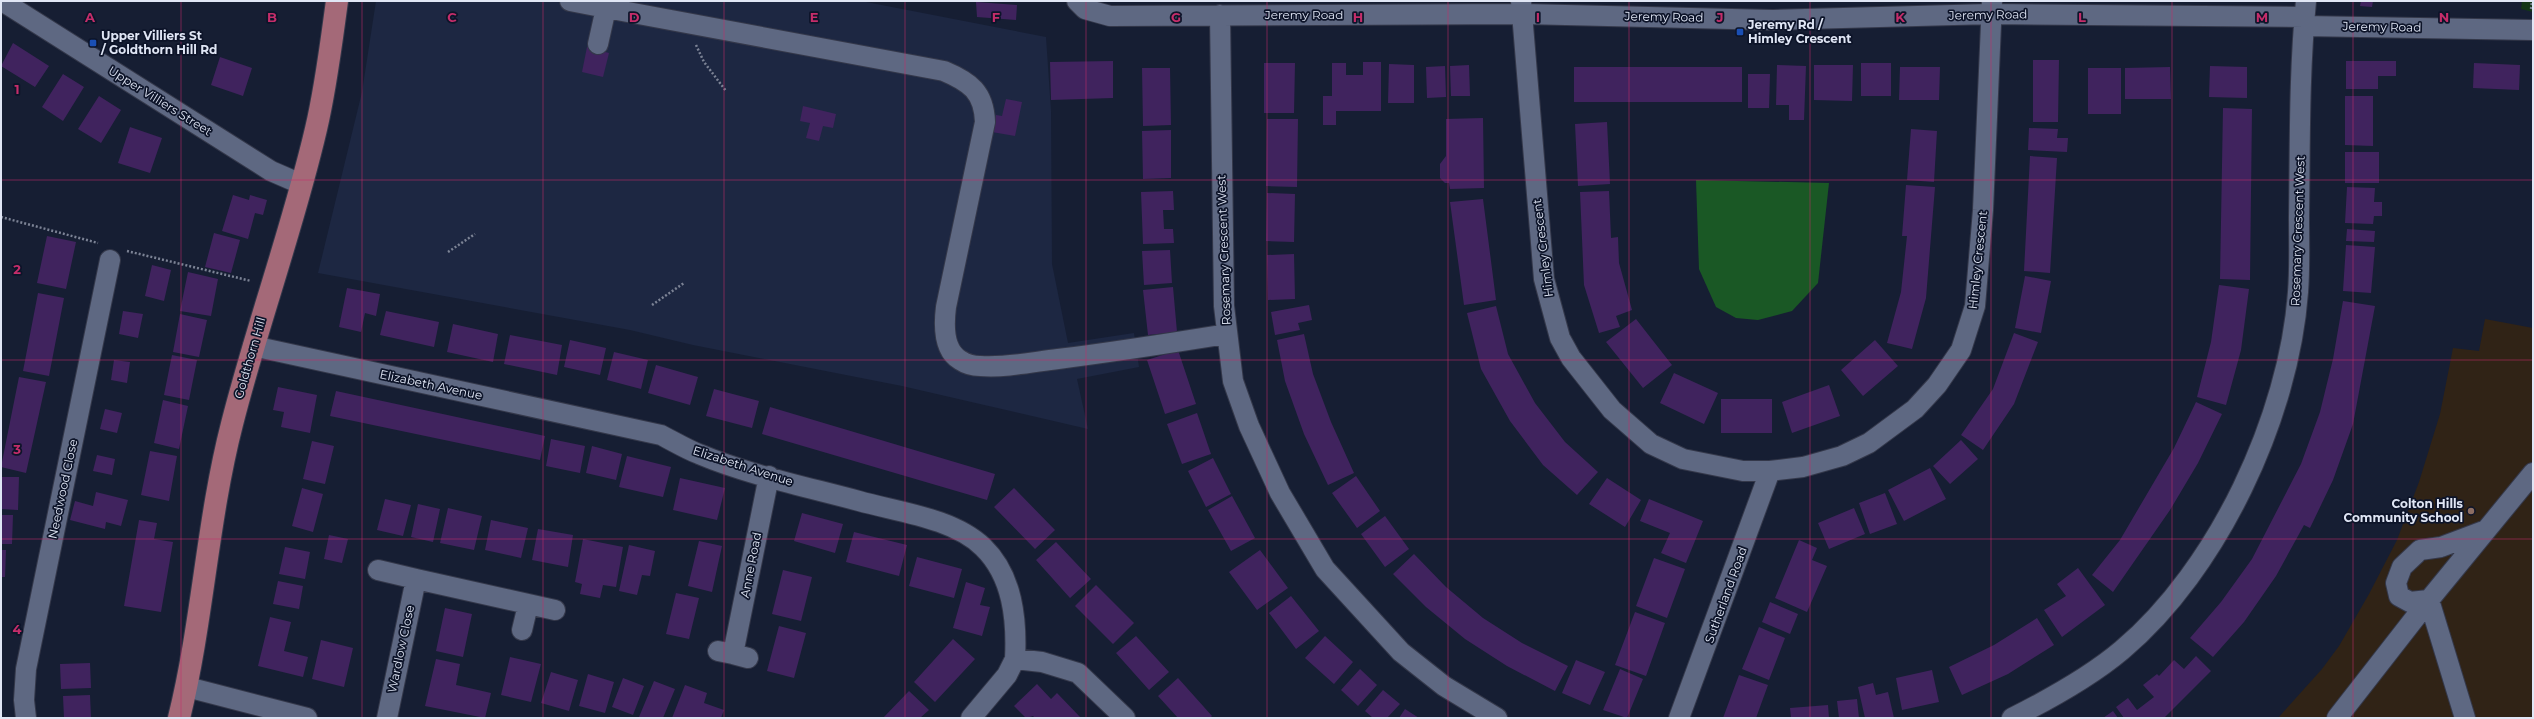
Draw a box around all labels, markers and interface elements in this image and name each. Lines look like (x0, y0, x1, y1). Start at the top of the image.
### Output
street label: Jeremy Road (1948, 6, 2027, 23)
street label: Jeremy Road (1264, 7, 1343, 22)
street label: Jeremy Road (1624, 8, 1703, 25)
text: A (84, 9, 96, 25)
text: B (267, 9, 277, 25)
text: C (447, 9, 457, 25)
text: D (629, 9, 640, 25)
text: E (810, 9, 819, 25)
text: F (992, 9, 1000, 25)
text: G (1171, 9, 1181, 25)
text: H (1353, 9, 1363, 25)
text: I (1536, 9, 1540, 25)
text: J (1715, 9, 1724, 25)
text: K (1895, 9, 1905, 25)
text: L (2078, 9, 2086, 25)
text: M (2256, 9, 2268, 25)
text: N (2439, 9, 2449, 25)
place label: Jeremy Rd / Himley Crescent (1747, 17, 1852, 46)
street label: Jeremy Road (2342, 18, 2421, 35)
marker: Jeremy Rd / Himley Crescent (1735, 27, 1745, 37)
place label: Upper Villiers St / Goldthorn Hill Rd (100, 28, 217, 57)
marker: Upper Villiers St / Goldthorn Hill Rd (88, 38, 98, 48)
street label: Upper Villiers Street (106, 63, 215, 139)
text: 1 (14, 81, 20, 97)
street label: Rosemary Crescent West (2287, 155, 2308, 306)
street label: Rosemary Crescent West (1213, 174, 1234, 325)
street label: Himley Crescent (1529, 198, 1556, 298)
street label: Himley Crescent (1965, 210, 1990, 310)
text: 2 (13, 261, 21, 277)
street label: Goldthorn Hill (231, 315, 268, 400)
street label: Elizabeth Avenue (378, 366, 484, 403)
street label: Needwood Close (45, 438, 80, 540)
text: 3 (12, 441, 21, 457)
street label: Elizabeth Avenue (691, 442, 795, 489)
place label: Colton Hills Community School (2343, 496, 2464, 525)
marker: Colton Hills Community School (2466, 506, 2476, 516)
street label: Anne Road (737, 531, 764, 599)
street label: Sutherland Road (1701, 545, 1750, 645)
street label: Wardlow Close (384, 604, 417, 694)
text: 4 (13, 621, 22, 637)

